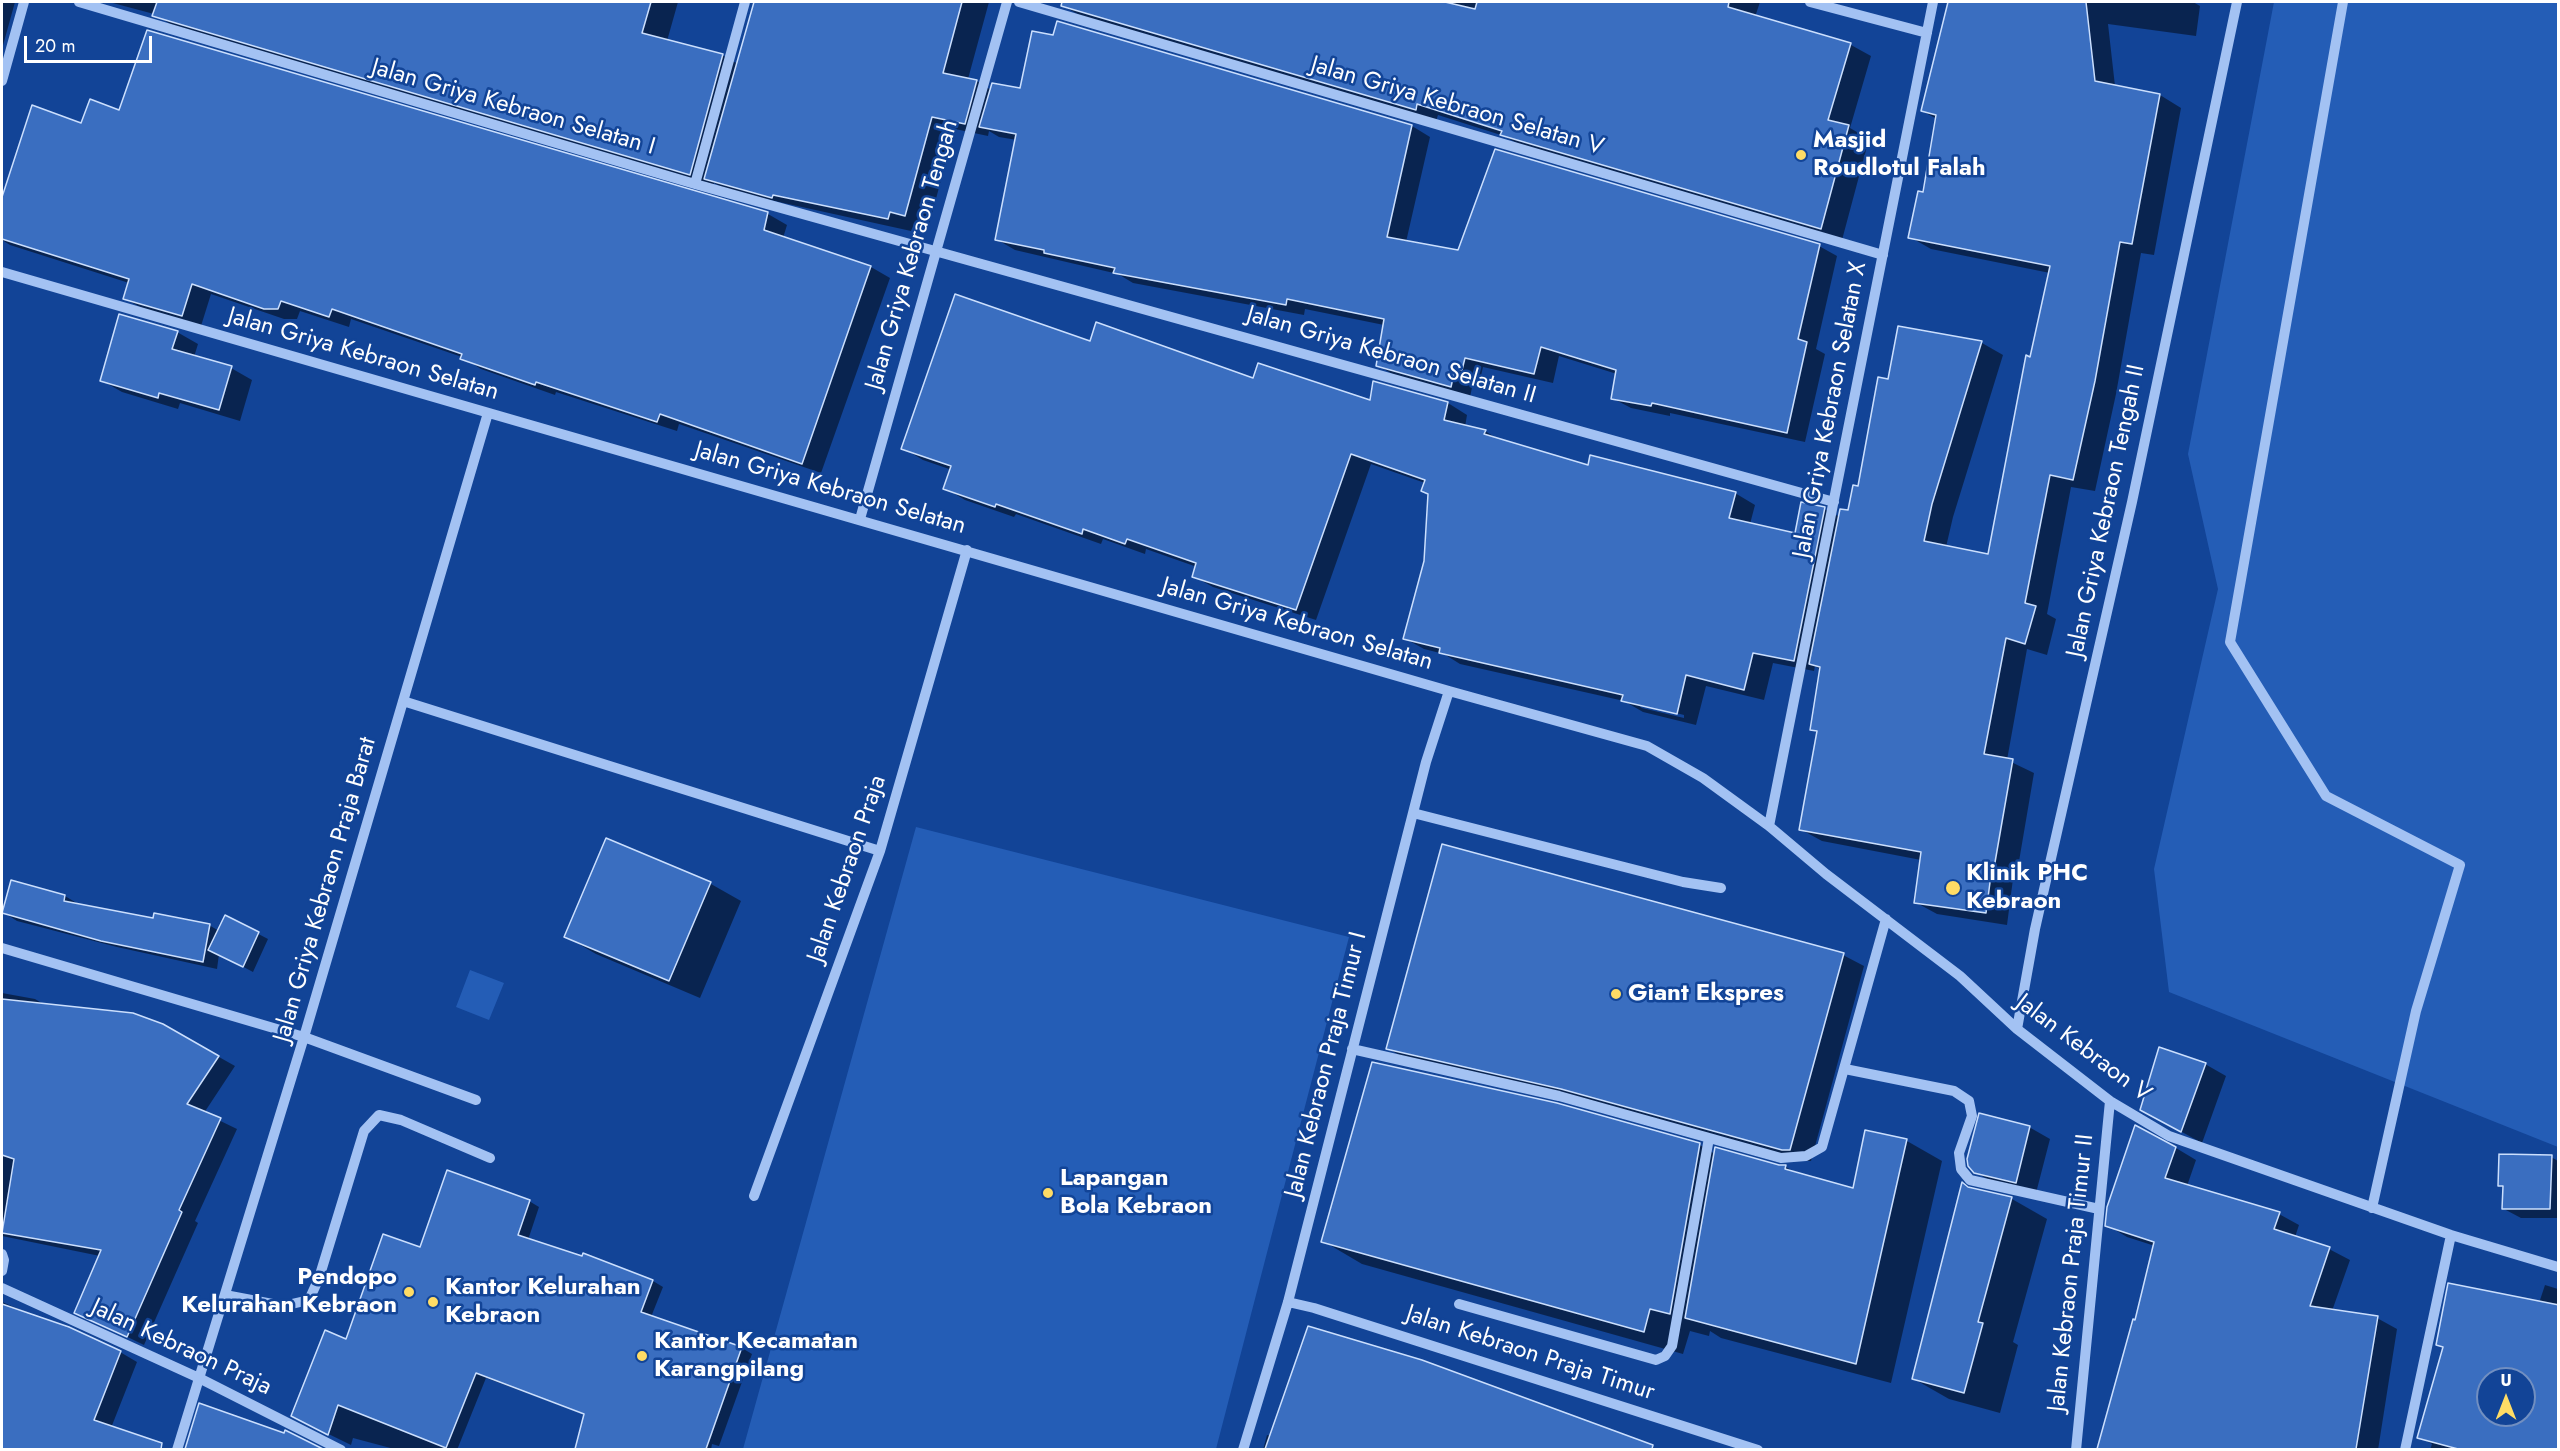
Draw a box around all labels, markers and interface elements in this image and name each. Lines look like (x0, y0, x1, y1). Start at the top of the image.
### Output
scale bar (27, 24, 154, 62)
text: 20 m (35, 33, 75, 59)
street label: Jalan Griya Kebraon Selatan V (1307, 51, 1607, 163)
street label: Jalan Griya Kebraon Selatan I (368, 54, 658, 162)
street label: Jalan Griya Kebraon Tengah (861, 117, 965, 393)
place label: Masjid Roudlotul Falah (1813, 127, 1986, 183)
marker: Masjid Roudlotul Falah (1794, 148, 1808, 162)
street label: Jalan Griya Kebraon Selatan X (1788, 259, 1874, 561)
street label: Jalan Griya Kebraon Selatan II (1243, 301, 1539, 411)
street label: Jalan Griya Kebraon Selatan (224, 302, 502, 408)
street label: Jalan Griya Kebraon Tengah II (2062, 362, 2152, 660)
street label: Jalan Griya Kebraon Selatan (691, 436, 969, 542)
street label: Jalan Griya Kebraon Selatan (1158, 572, 1436, 678)
street label: Jalan Griya Kebraon Praja Barat (269, 734, 383, 1046)
street label: Jalan Kebraon Praja (803, 772, 893, 966)
place label: Klinik PHC Kebraon (1966, 860, 2088, 916)
marker: Klinik PHC Kebraon (1944, 879, 1962, 897)
street label: Jalan Kebraon Praja Timur I (1280, 929, 1374, 1201)
place label: Giant Ekspres (1628, 980, 1784, 1008)
marker: Giant Ekspres (1609, 987, 1623, 1001)
street label: Jalan Kebraon V (2010, 989, 2156, 1109)
street label: Jalan Kebraon Praja Timur II (2043, 1133, 2101, 1413)
place label: Lapangan Bola Kebraon (1060, 1165, 1212, 1221)
marker: Lapangan Bola Kebraon (1041, 1186, 1055, 1200)
place label: Pendopo Kelurahan Kebraon (181, 1264, 397, 1320)
place label: Kantor Kelurahan Kebraon (445, 1274, 641, 1330)
marker: Pendopo Kelurahan Kebraon (402, 1285, 416, 1299)
street label: Jalan Kebraon Praja (86, 1294, 276, 1402)
marker: Kantor Kelurahan Kebraon (426, 1295, 440, 1309)
street label: Jalan Kebraon Praja Timur (1402, 1300, 1658, 1408)
place label: Kantor Kecamatan Karangpilang (654, 1328, 858, 1384)
marker: Kantor Kecamatan Karangpilang (635, 1349, 649, 1363)
north arrow (2476, 1367, 2536, 1427)
text: U (2500, 1369, 2512, 1392)

